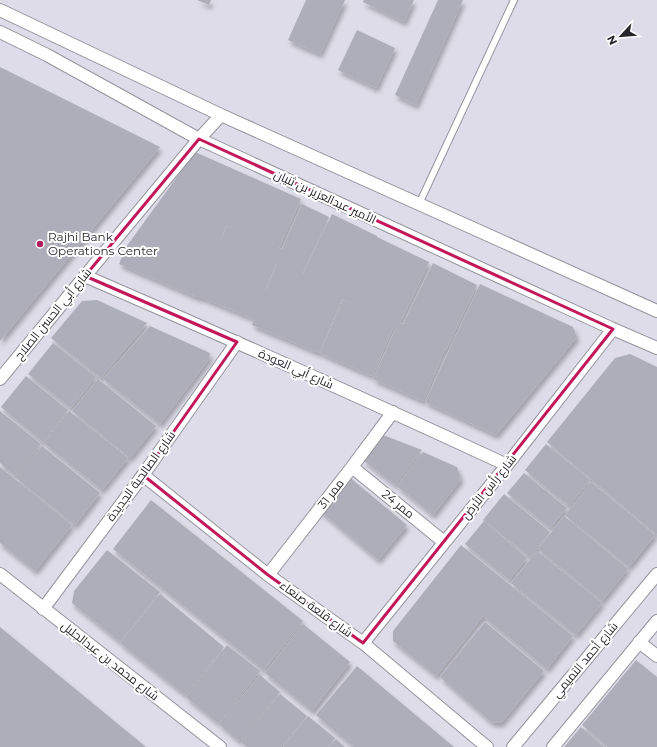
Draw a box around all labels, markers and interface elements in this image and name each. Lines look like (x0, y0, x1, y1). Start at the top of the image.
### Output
north arrow (601, 16, 641, 56)
text: N (604, 33, 620, 47)
street label: الأمير عبدالعزيز بن ثنيان (272, 166, 379, 227)
place label: Rajhi Bank Operations Center (48, 229, 158, 258)
marker: Rajhi Bank Operations Center (35, 239, 45, 249)
street label: شارع أبي الحسن الصلاح (11, 265, 97, 364)
street label: شارع أبي العودة (255, 345, 336, 395)
street label: شارع الصالحية الجديدة (103, 428, 179, 524)
street label: شارع رأس الأرض (458, 451, 520, 523)
street label: ممر 31 (314, 476, 347, 512)
street label: ممر 24 (379, 486, 417, 521)
street label: شارع قلعة صنعاء (276, 577, 356, 641)
street label: شارع محمد بن عبدالجليل (58, 618, 162, 704)
street label: شارع أحمد التميمي (549, 619, 623, 703)

